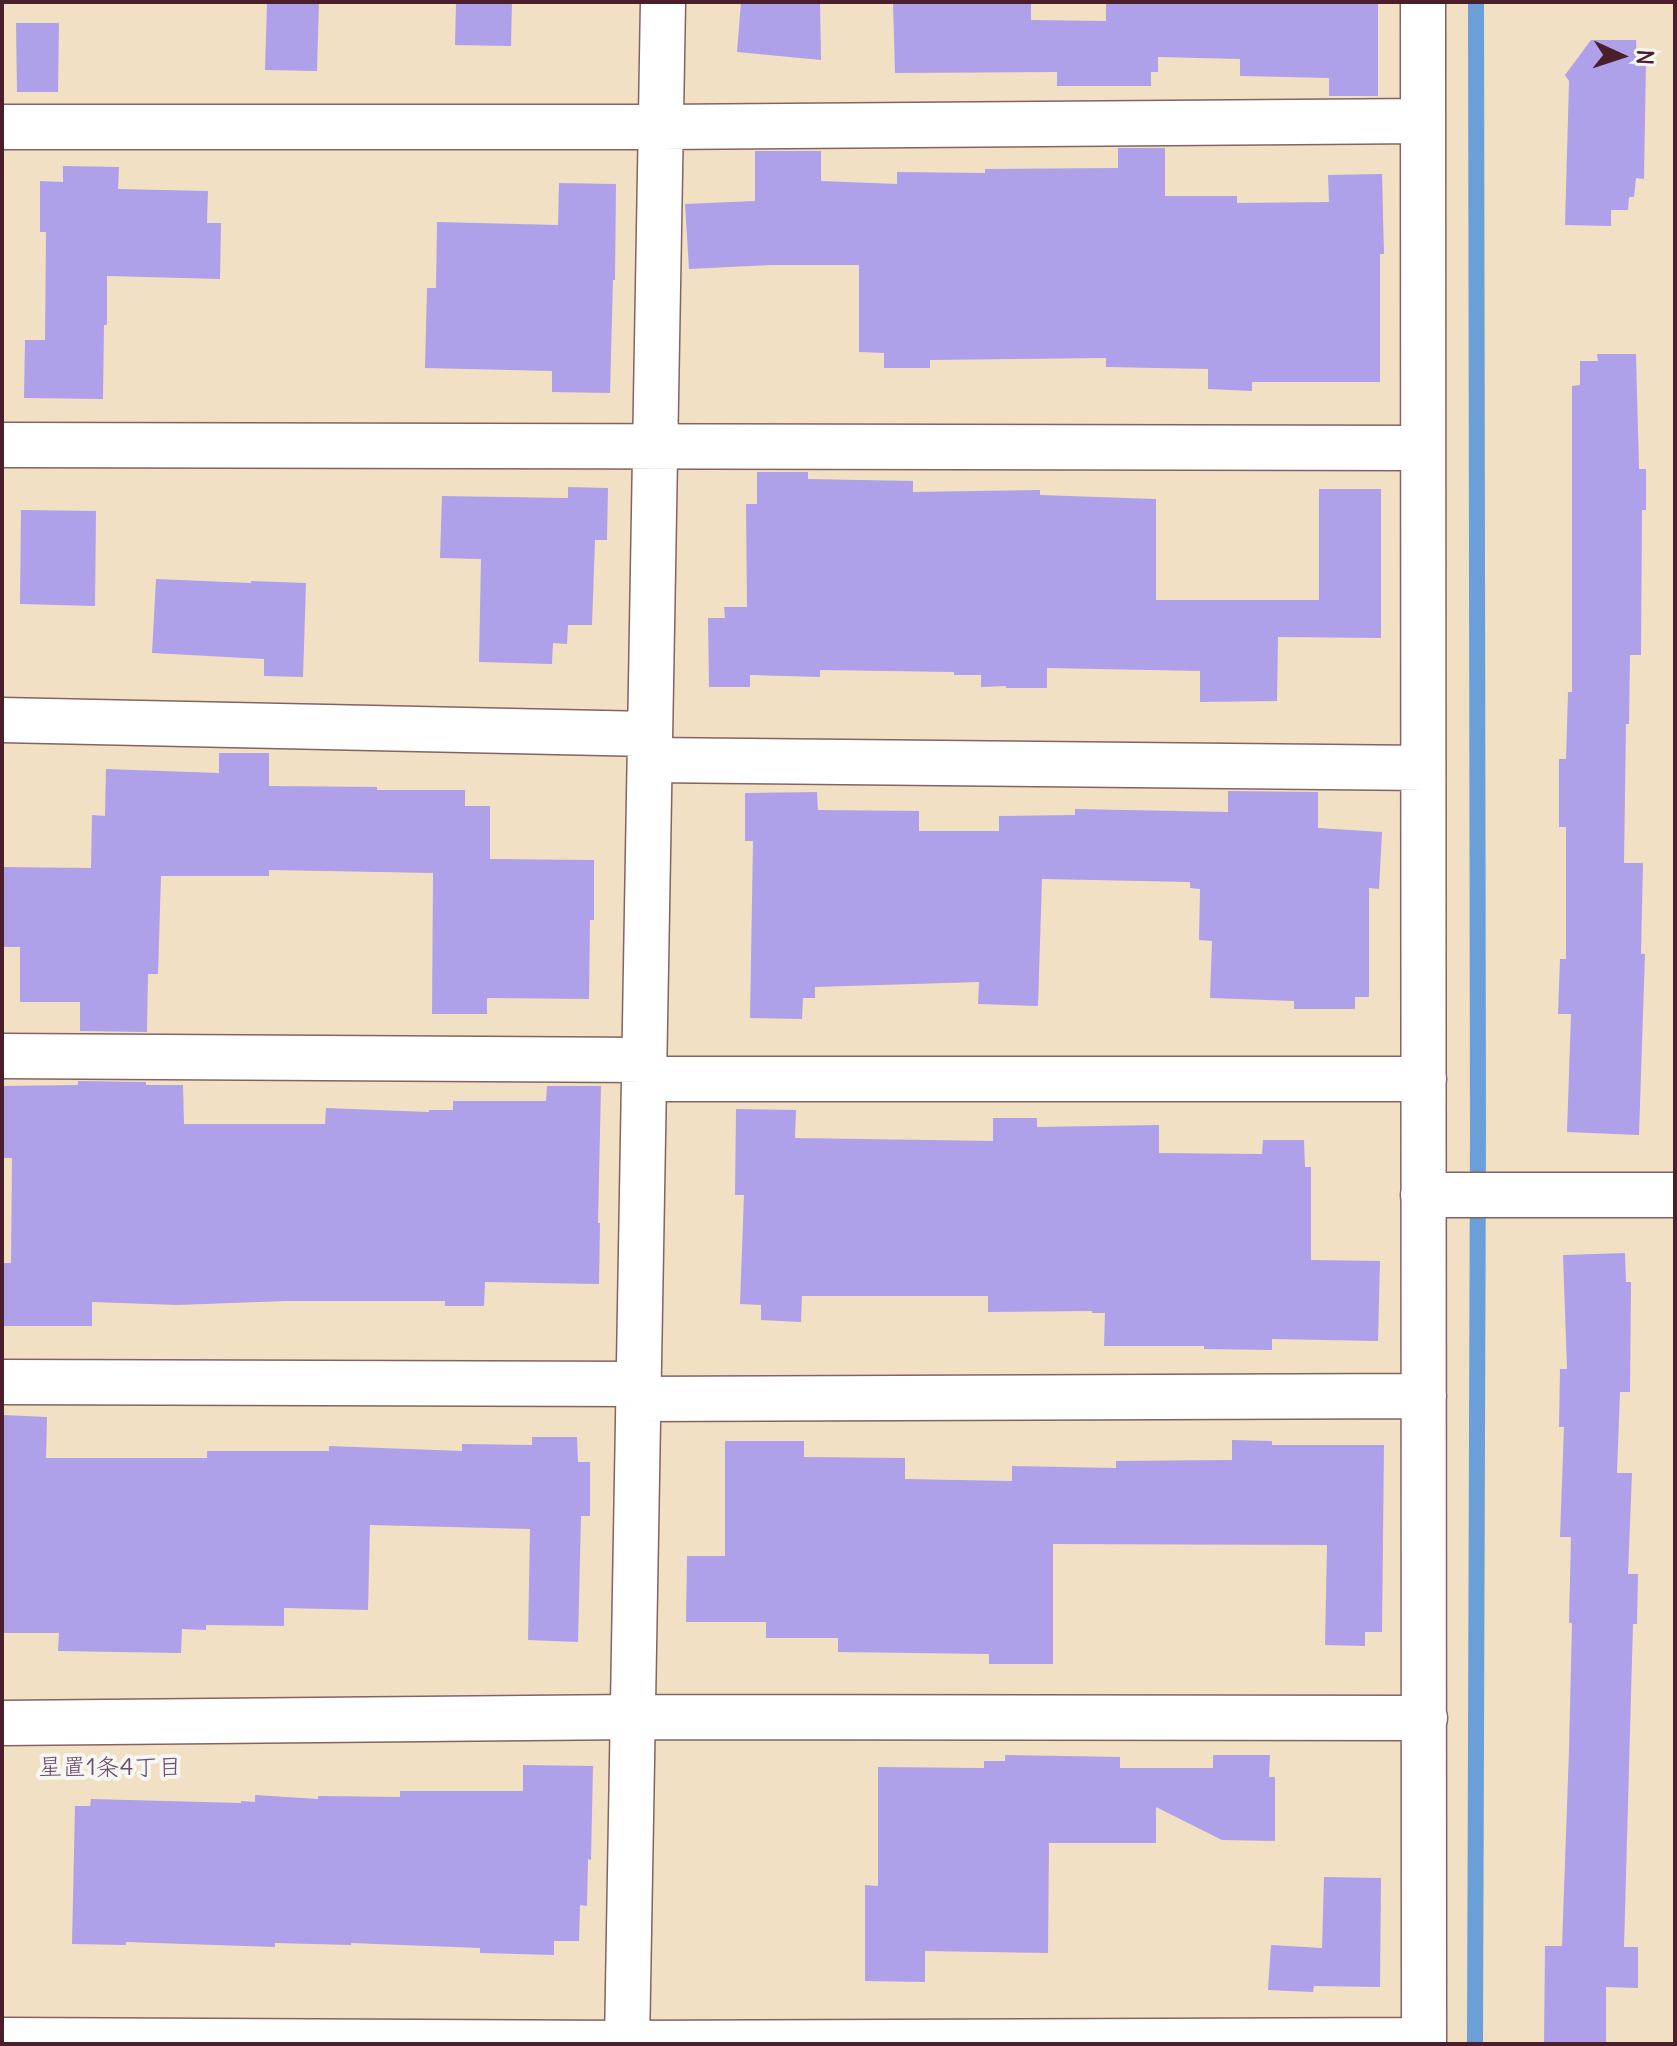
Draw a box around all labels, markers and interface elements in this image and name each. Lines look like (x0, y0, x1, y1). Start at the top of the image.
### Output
north arrow (1581, 16, 1661, 96)
text: N (1631, 49, 1659, 66)
district label: 星置1条4丁目 (38, 1754, 182, 1782)

